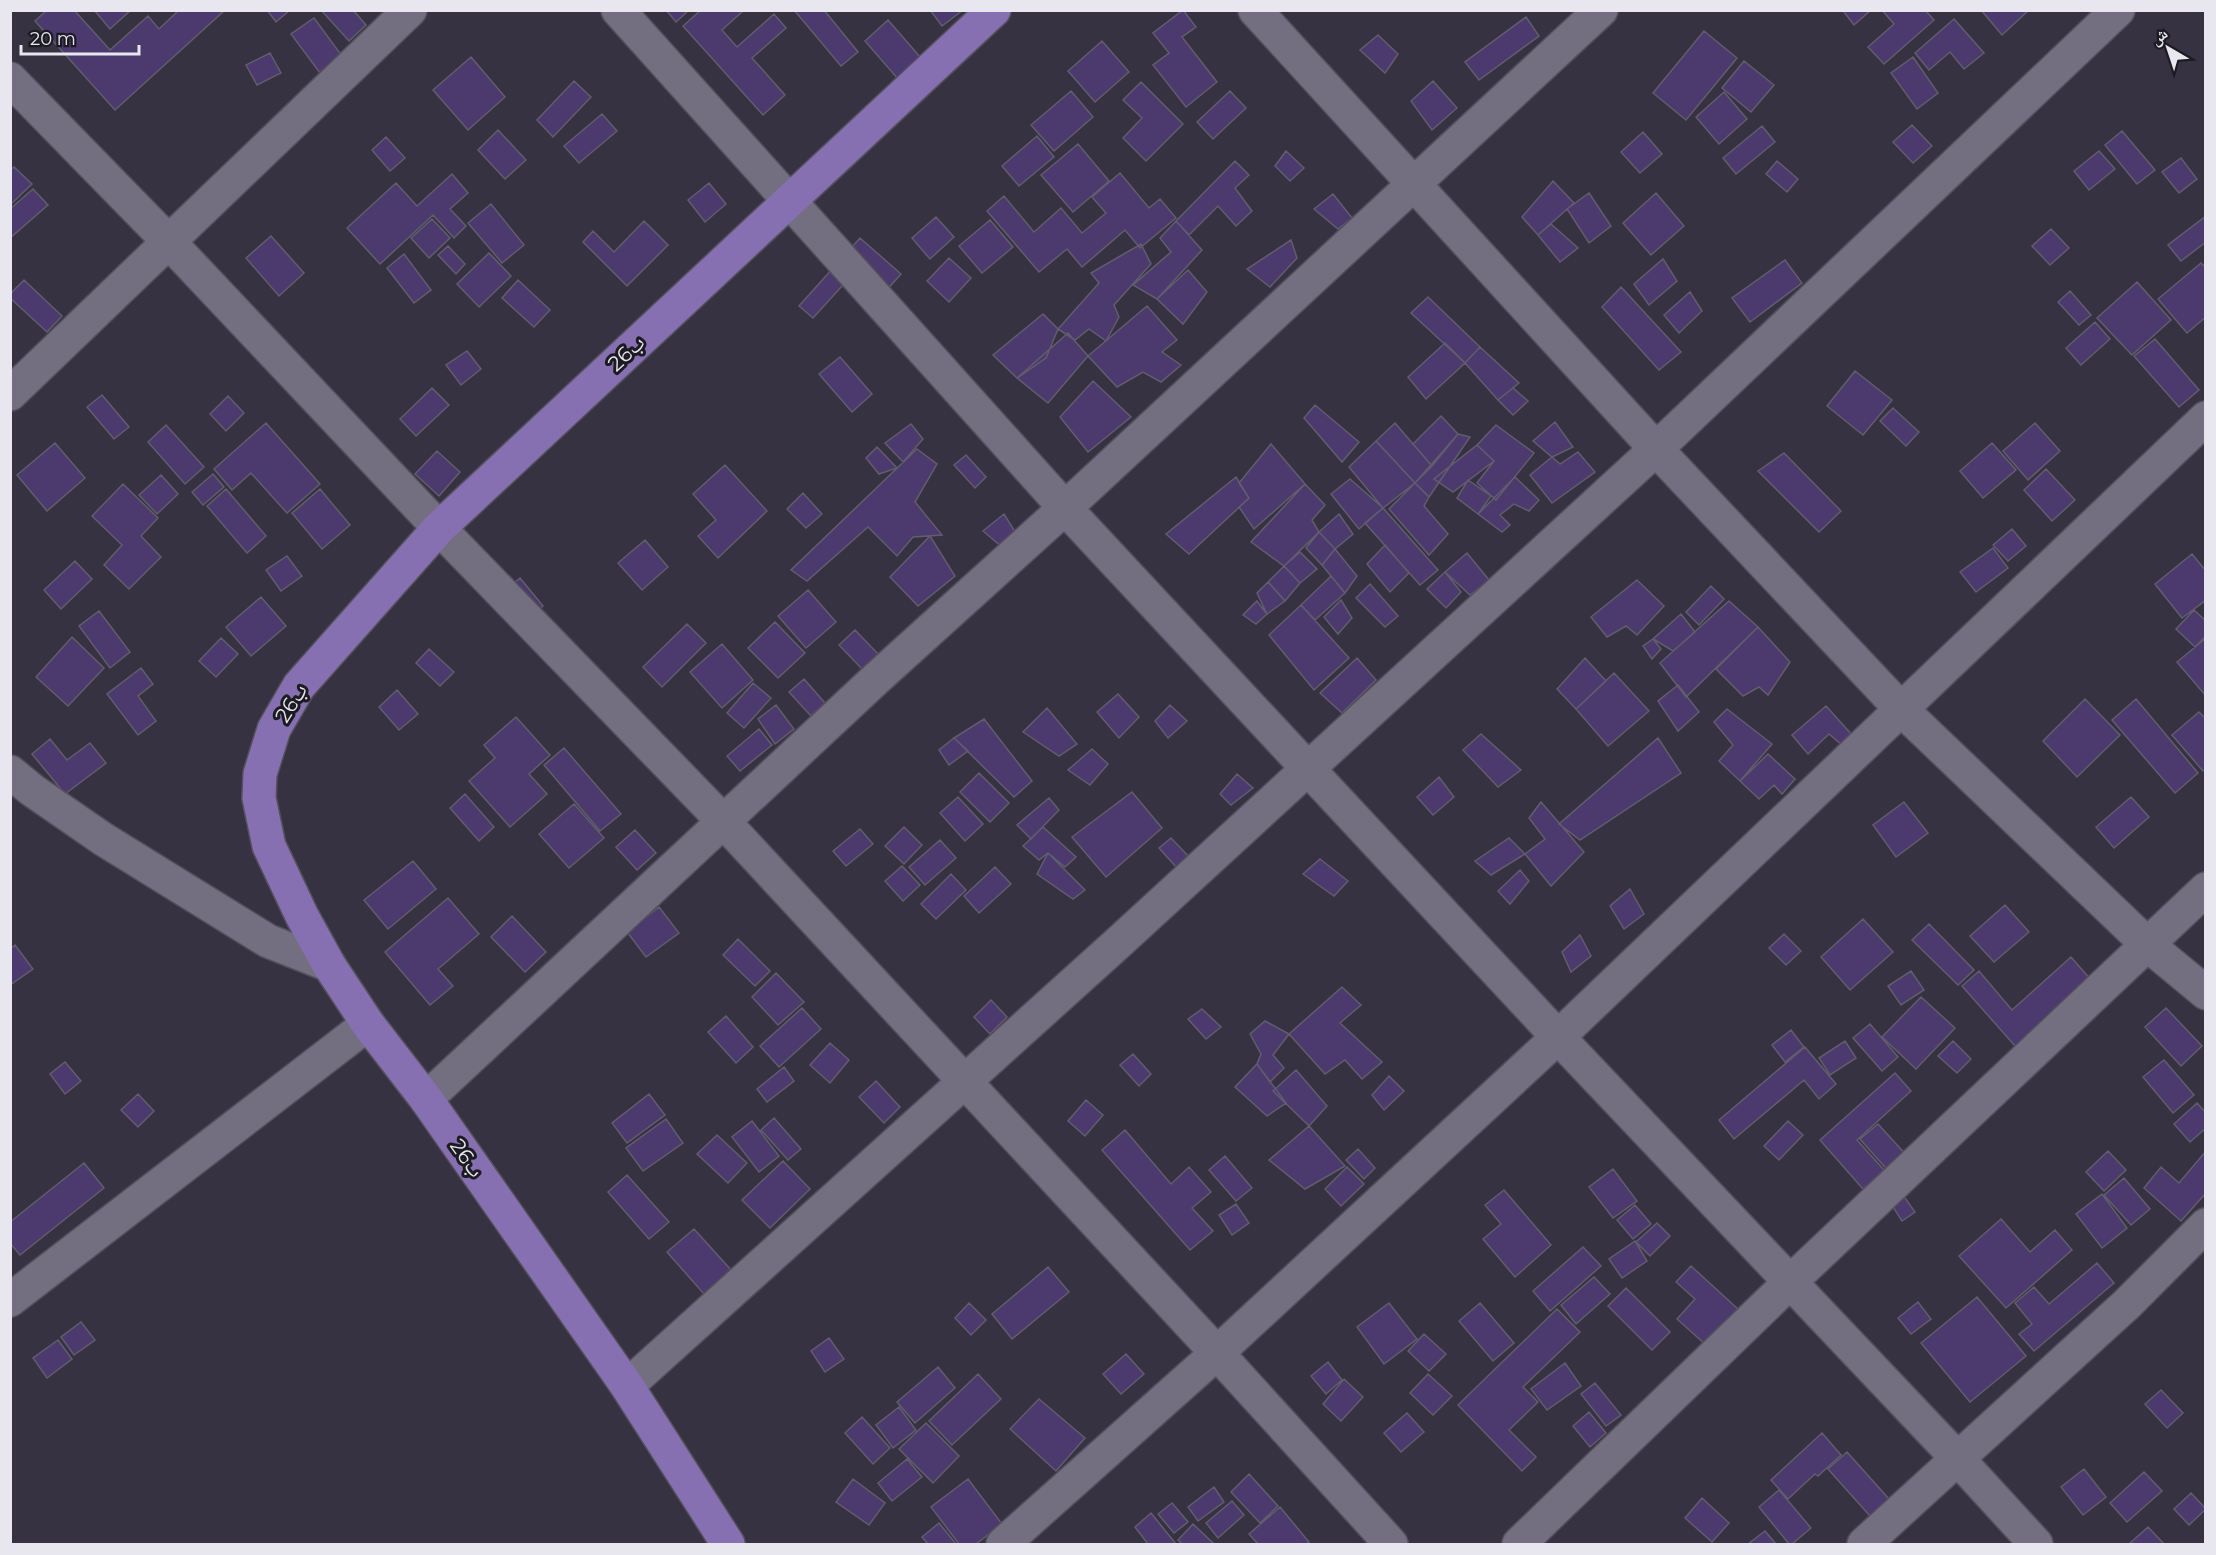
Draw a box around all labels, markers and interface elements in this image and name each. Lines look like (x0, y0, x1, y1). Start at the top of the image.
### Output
scale bar (21, 18, 140, 56)
north arrow (2138, 18, 2198, 78)
text: ش (2146, 24, 2171, 49)
text: 20 m (30, 28, 76, 50)
street label: 26ب (603, 330, 649, 376)
street label: 26ب (270, 679, 312, 727)
street label: 26ب (445, 1134, 489, 1182)

